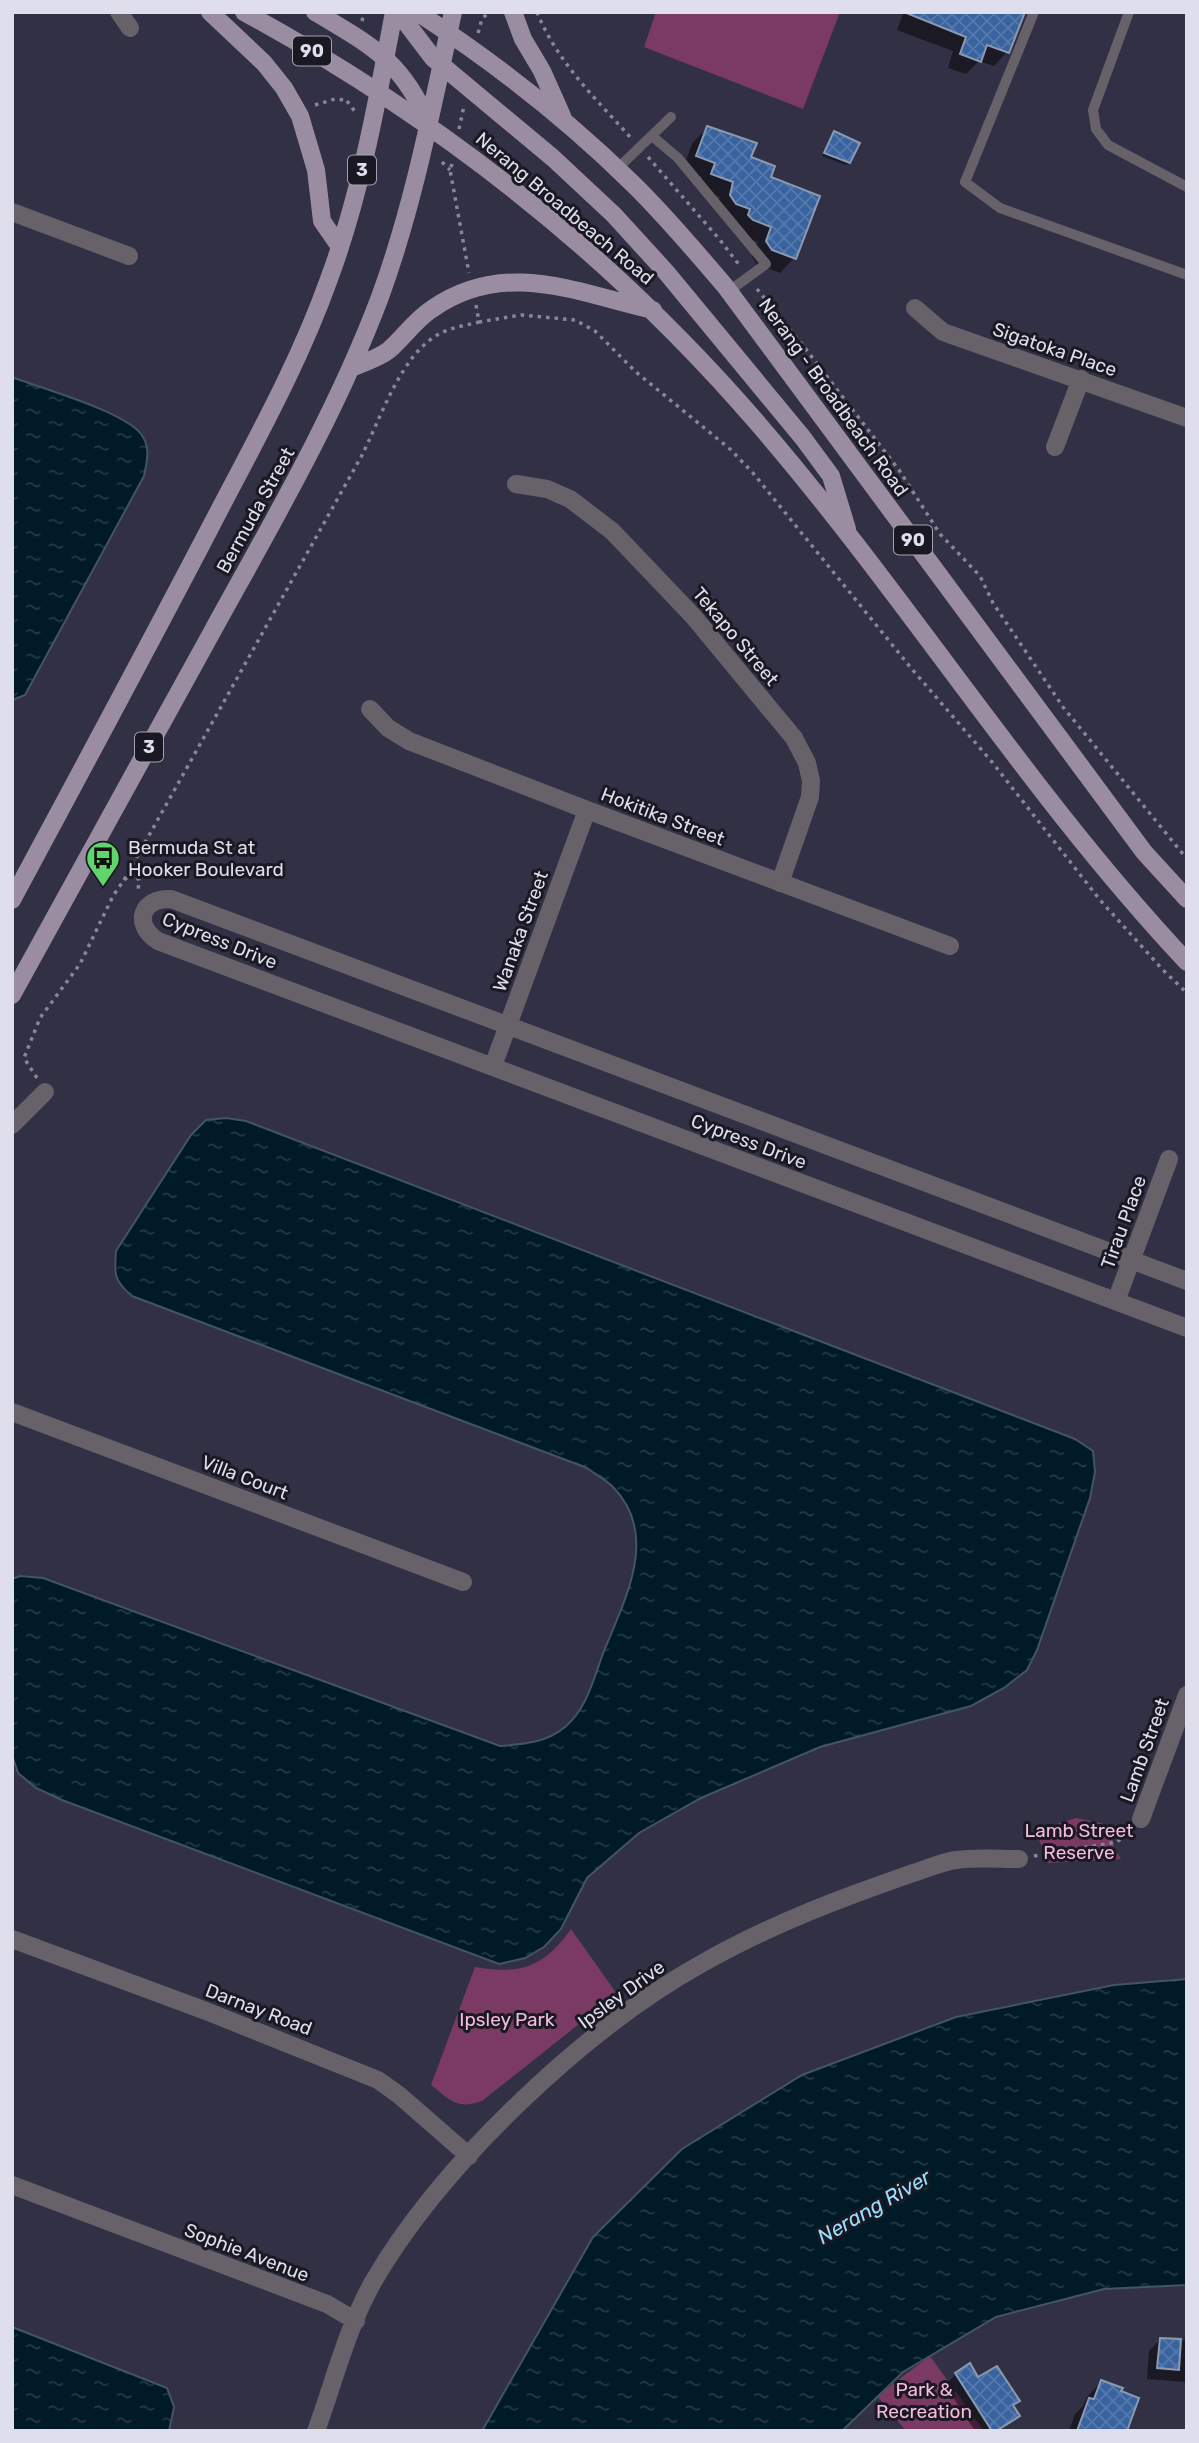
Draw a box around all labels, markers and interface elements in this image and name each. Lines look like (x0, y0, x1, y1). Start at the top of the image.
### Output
road number: 90 (293, 36, 331, 66)
street label: Nerang Broadbeach Road (471, 127, 658, 290)
road number: 3 (348, 155, 376, 184)
street label: Nerang - Broadbeach Road (754, 294, 913, 501)
street label: Sigatoka Place (990, 317, 1120, 381)
street label: Bermuda Street (211, 443, 300, 577)
road number: 90 (894, 526, 932, 554)
street label: Tekapo Street (688, 582, 784, 691)
road number: 3 (135, 732, 163, 762)
street label: Hokitika Street (598, 782, 728, 851)
place label: Bermuda St at Hooker Boulevard (128, 836, 284, 881)
bus stop icon: Bermuda St at Hooker Boulevard (84, 839, 122, 888)
street label: Wanaka Street (488, 867, 553, 995)
street label: Cypress Drive (159, 907, 281, 974)
street label: Cypress Drive (688, 1109, 810, 1174)
street label: Tirau Place (1096, 1172, 1151, 1272)
street label: Villa Court (198, 1450, 292, 1505)
street label: Lamb Street (1115, 1695, 1174, 1805)
park label: Lamb Street Reserve (1025, 1819, 1134, 1864)
street label: Ipsley Drive (573, 1955, 669, 2034)
street label: Darnay Road (202, 1979, 315, 2040)
park label: Ipsley Park (459, 2008, 555, 2031)
water label: Nerang River (813, 2164, 936, 2249)
street label: Sophie Avenue (181, 2218, 312, 2287)
park label: Park & Recreation (876, 2378, 972, 2423)

